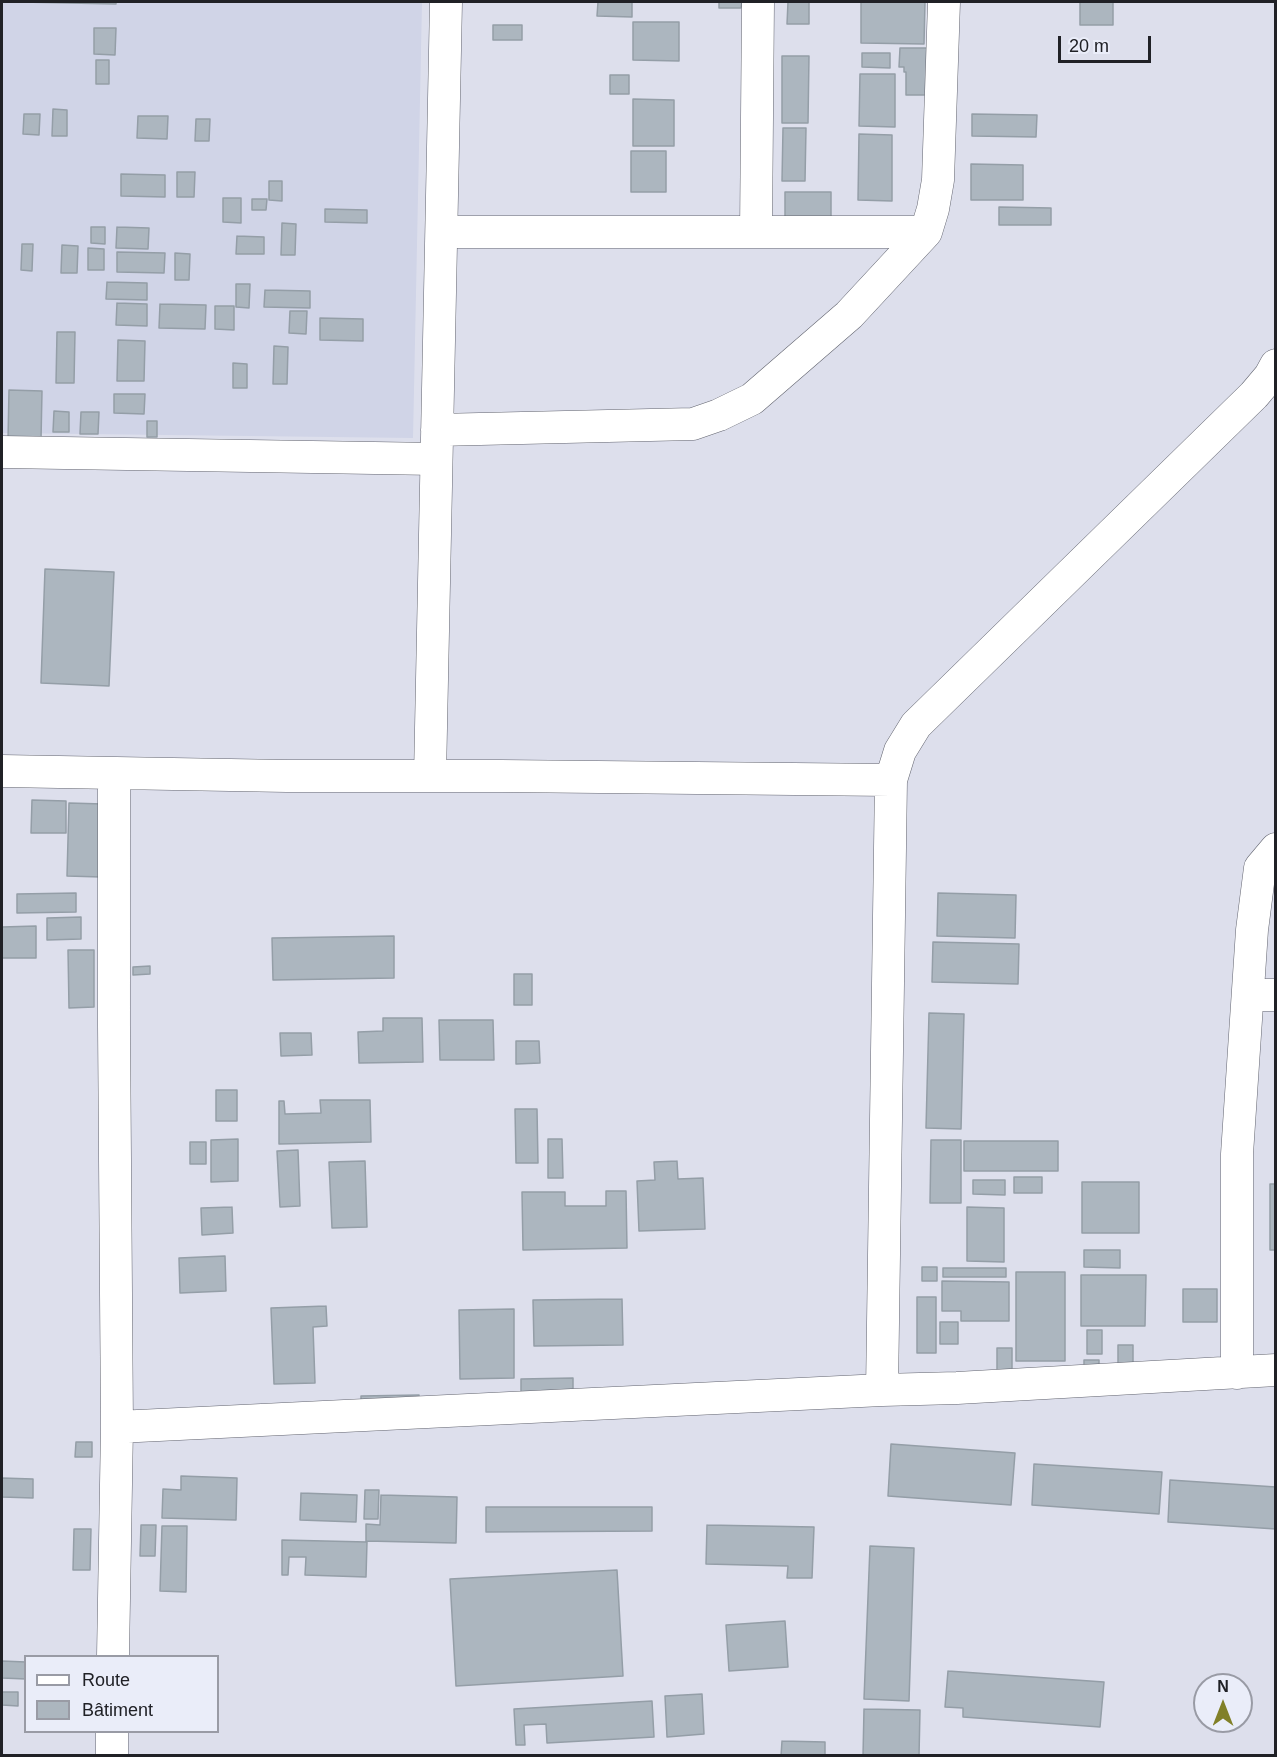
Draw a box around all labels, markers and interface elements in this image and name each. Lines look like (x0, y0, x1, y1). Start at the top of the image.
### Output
scale bar (1061, 24, 1154, 62)
text: 20 m (1069, 36, 1109, 56)
legend (24, 1655, 219, 1733)
text: Route (82, 1670, 130, 1690)
north arrow (1193, 1673, 1253, 1733)
text: N (1217, 1678, 1229, 1695)
text: Bâtiment (82, 1700, 153, 1720)

